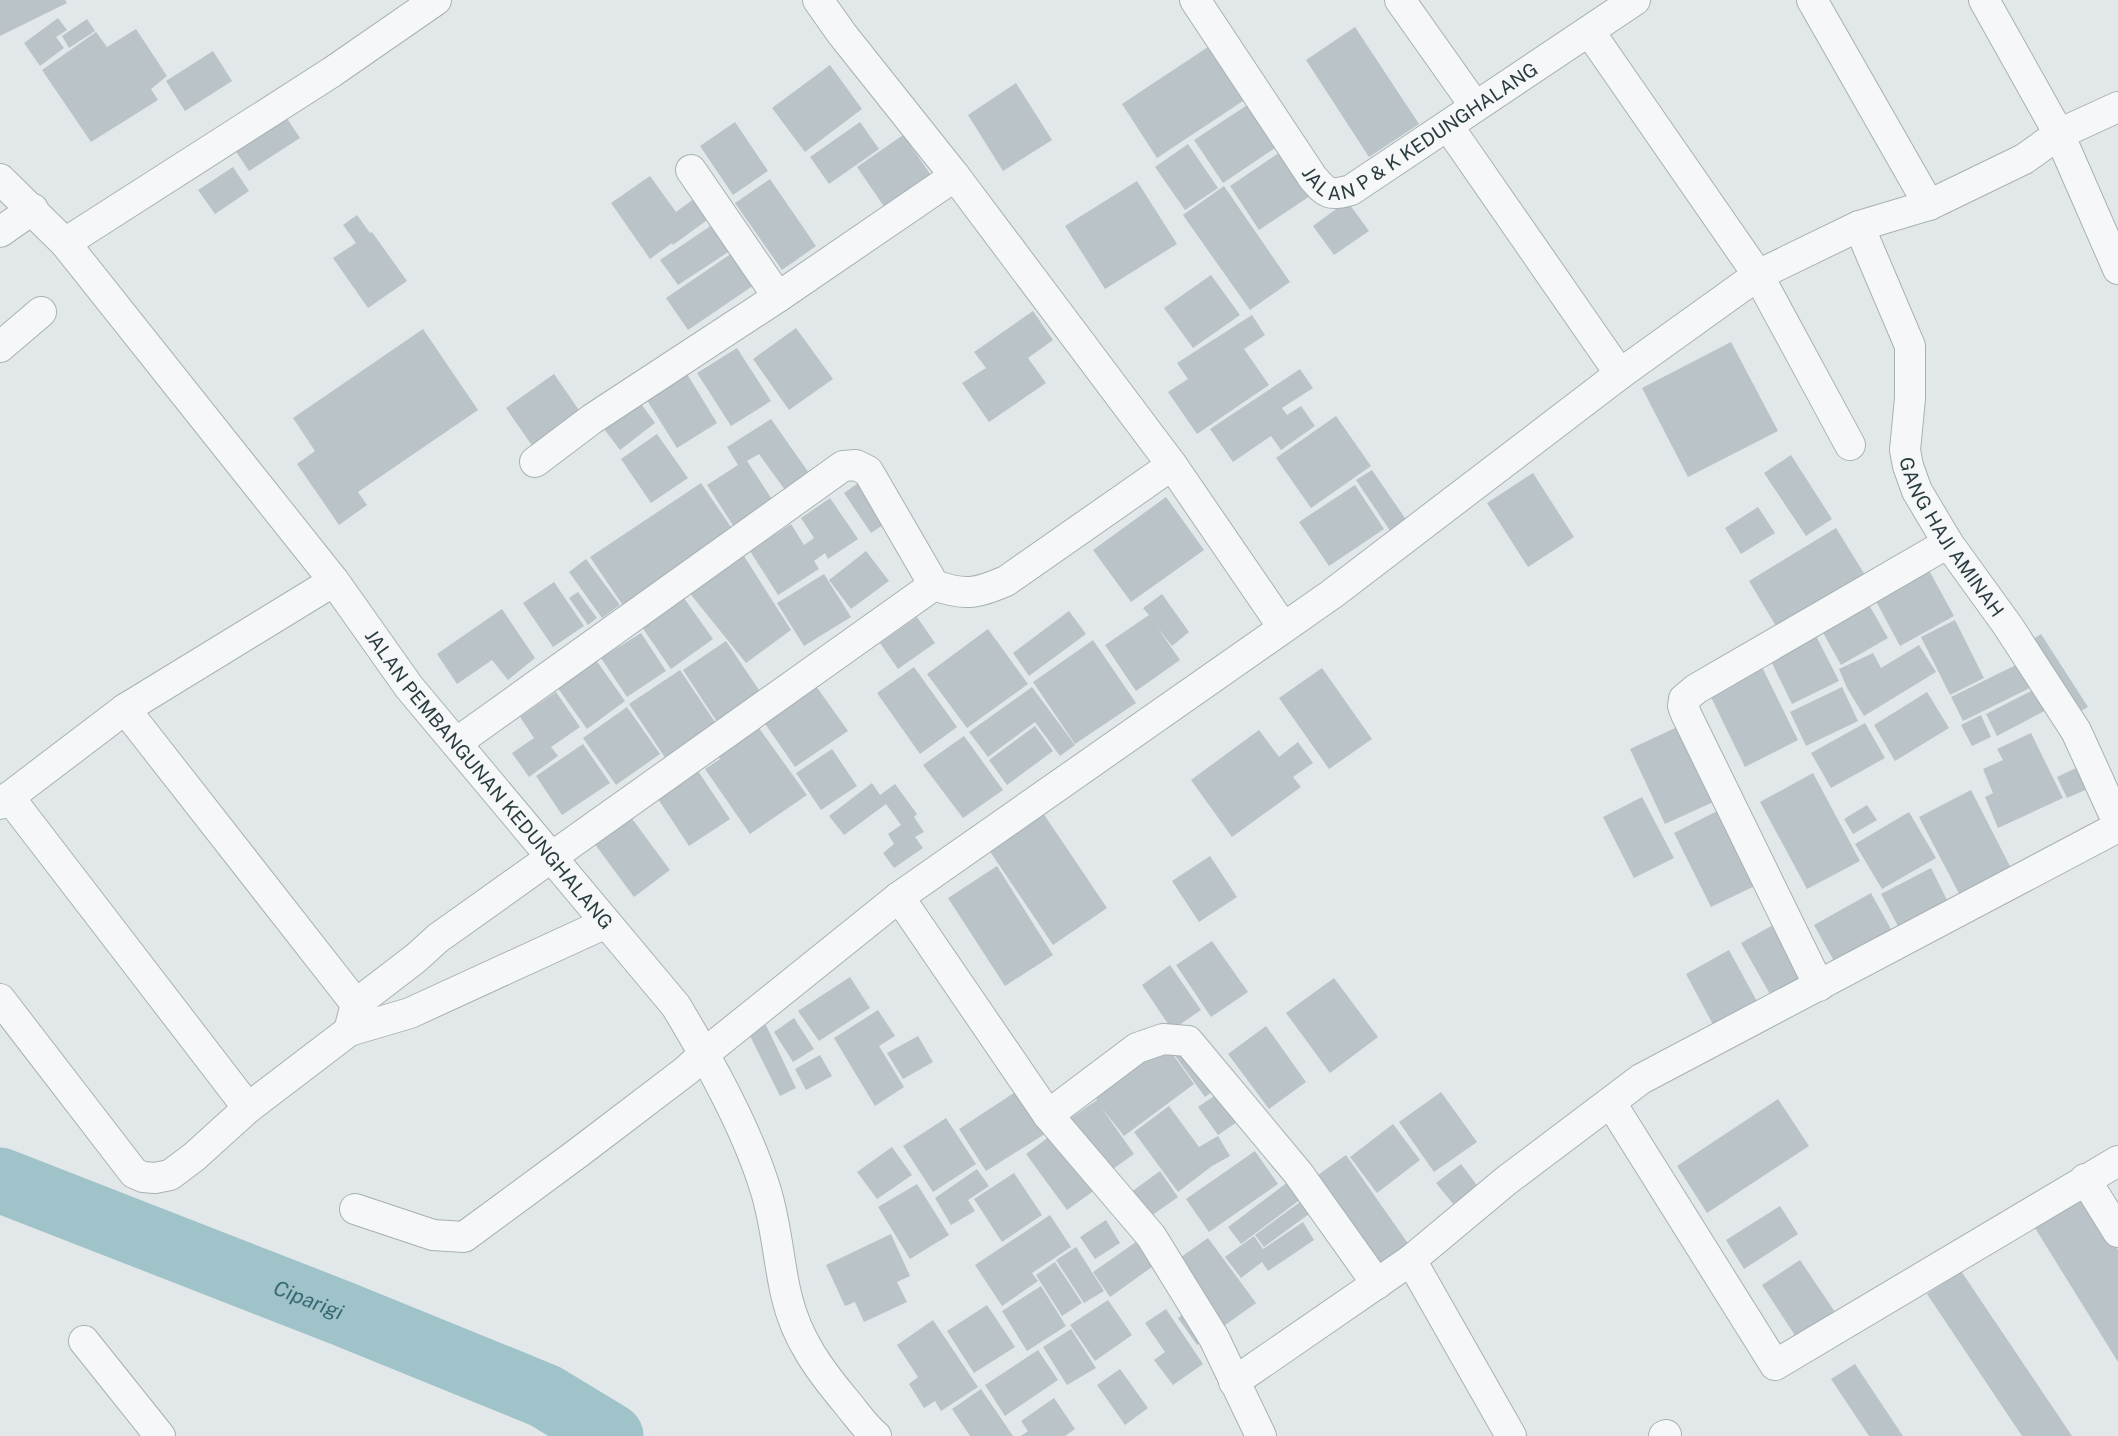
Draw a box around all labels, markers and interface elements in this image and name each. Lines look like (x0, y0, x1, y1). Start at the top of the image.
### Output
street label: JALAN P & K KEDUNGHALANG (1298, 57, 1542, 204)
street label: GANG HAJI AMINAH (1896, 455, 2008, 621)
street label: JALAN PEMBANGUNAN KEDUNGHALANG (361, 625, 618, 933)
water label: Ciparigi (270, 1275, 347, 1325)

